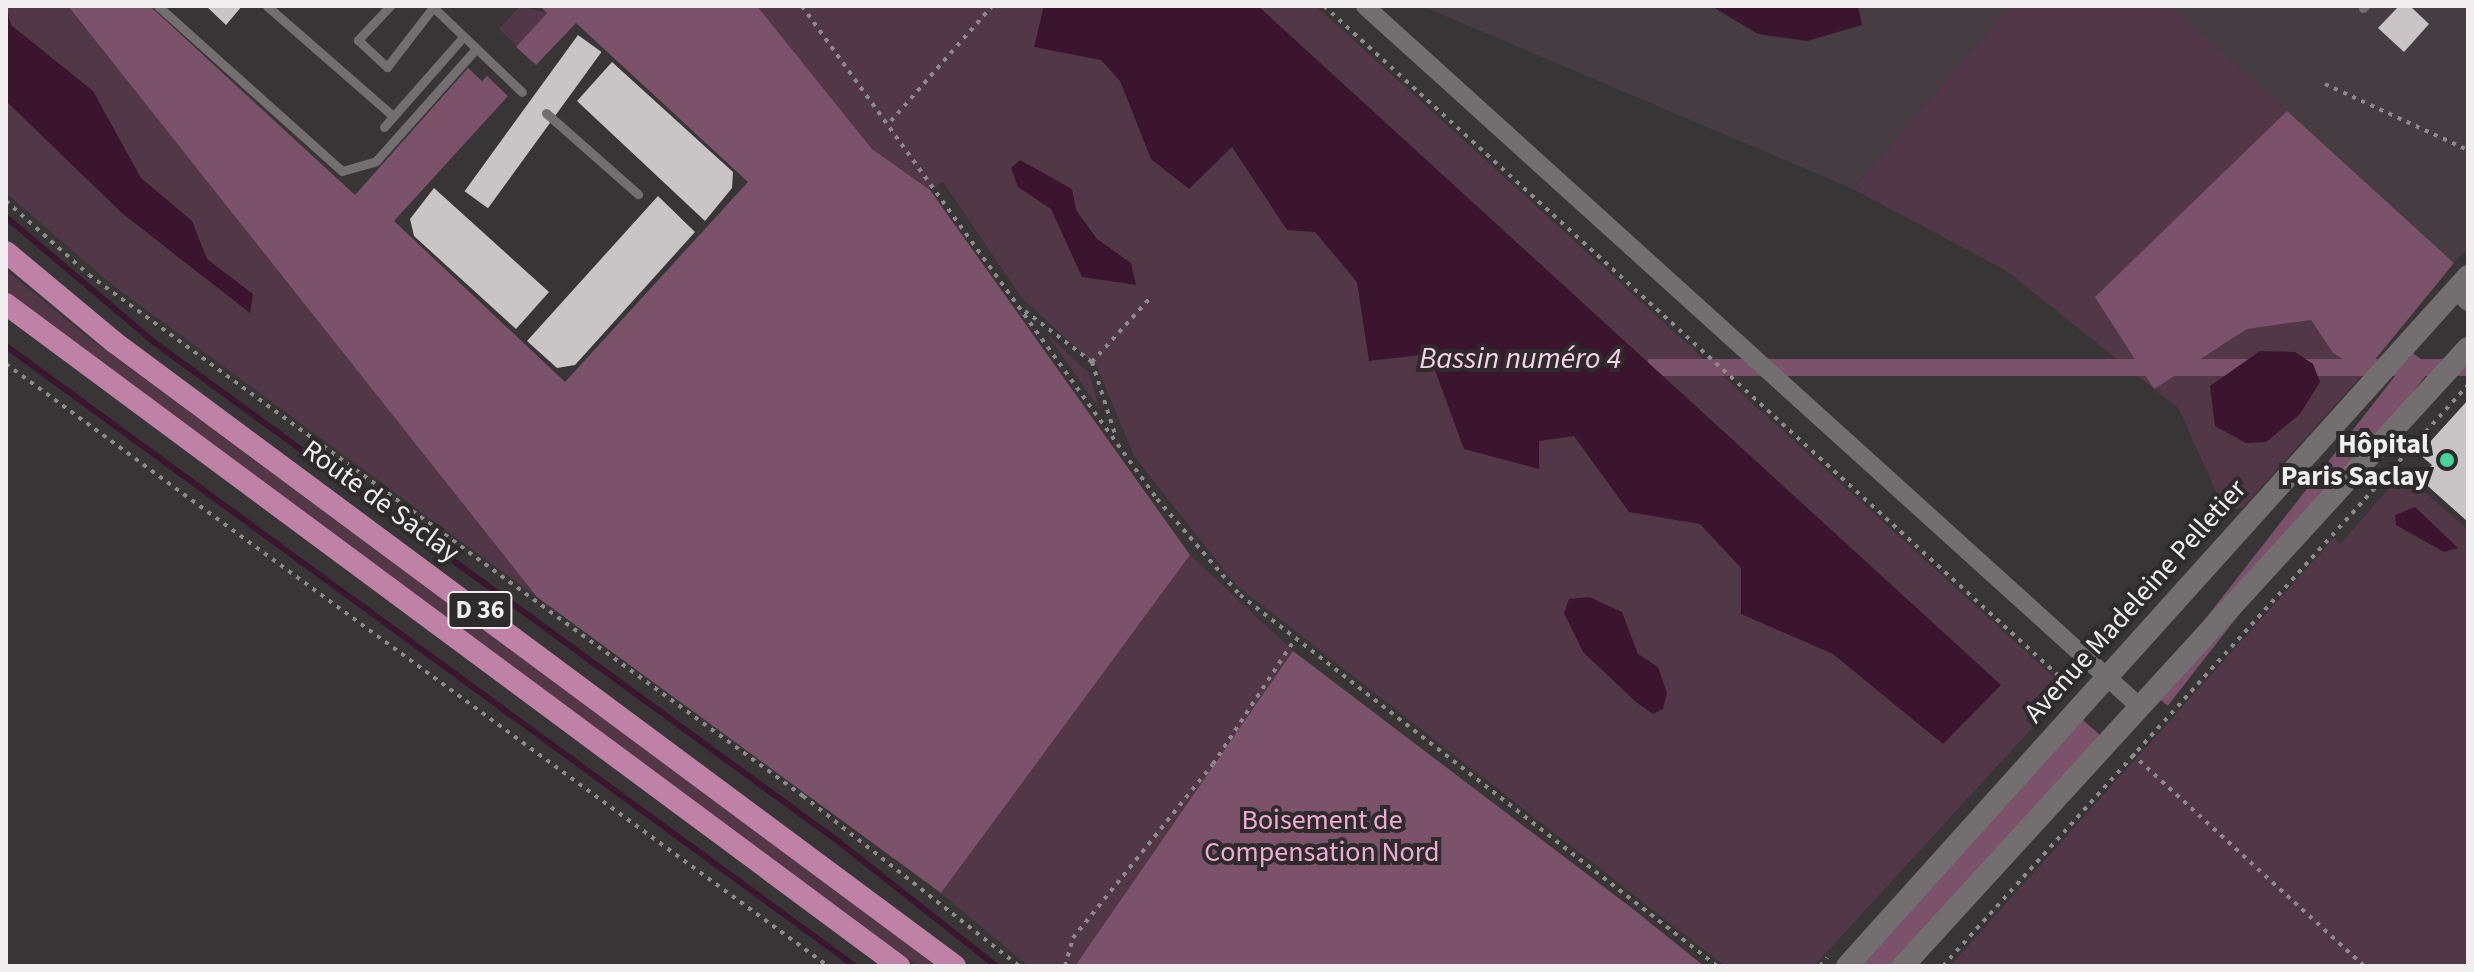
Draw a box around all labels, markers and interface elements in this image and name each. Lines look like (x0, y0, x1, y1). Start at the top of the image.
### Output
water label: Bassin numéro 4 (1419, 341, 1621, 377)
place label: Hôpital Paris Saclay (2281, 427, 2429, 493)
street label: Route de Saclay (296, 433, 466, 569)
marker: Hôpital Paris Saclay (2436, 449, 2458, 471)
street label: Avenue Madeleine Pelletier (2017, 473, 2253, 729)
road number: D 36 (446, 588, 514, 632)
park label: Boisement de Compensation Nord (1204, 803, 1440, 869)

